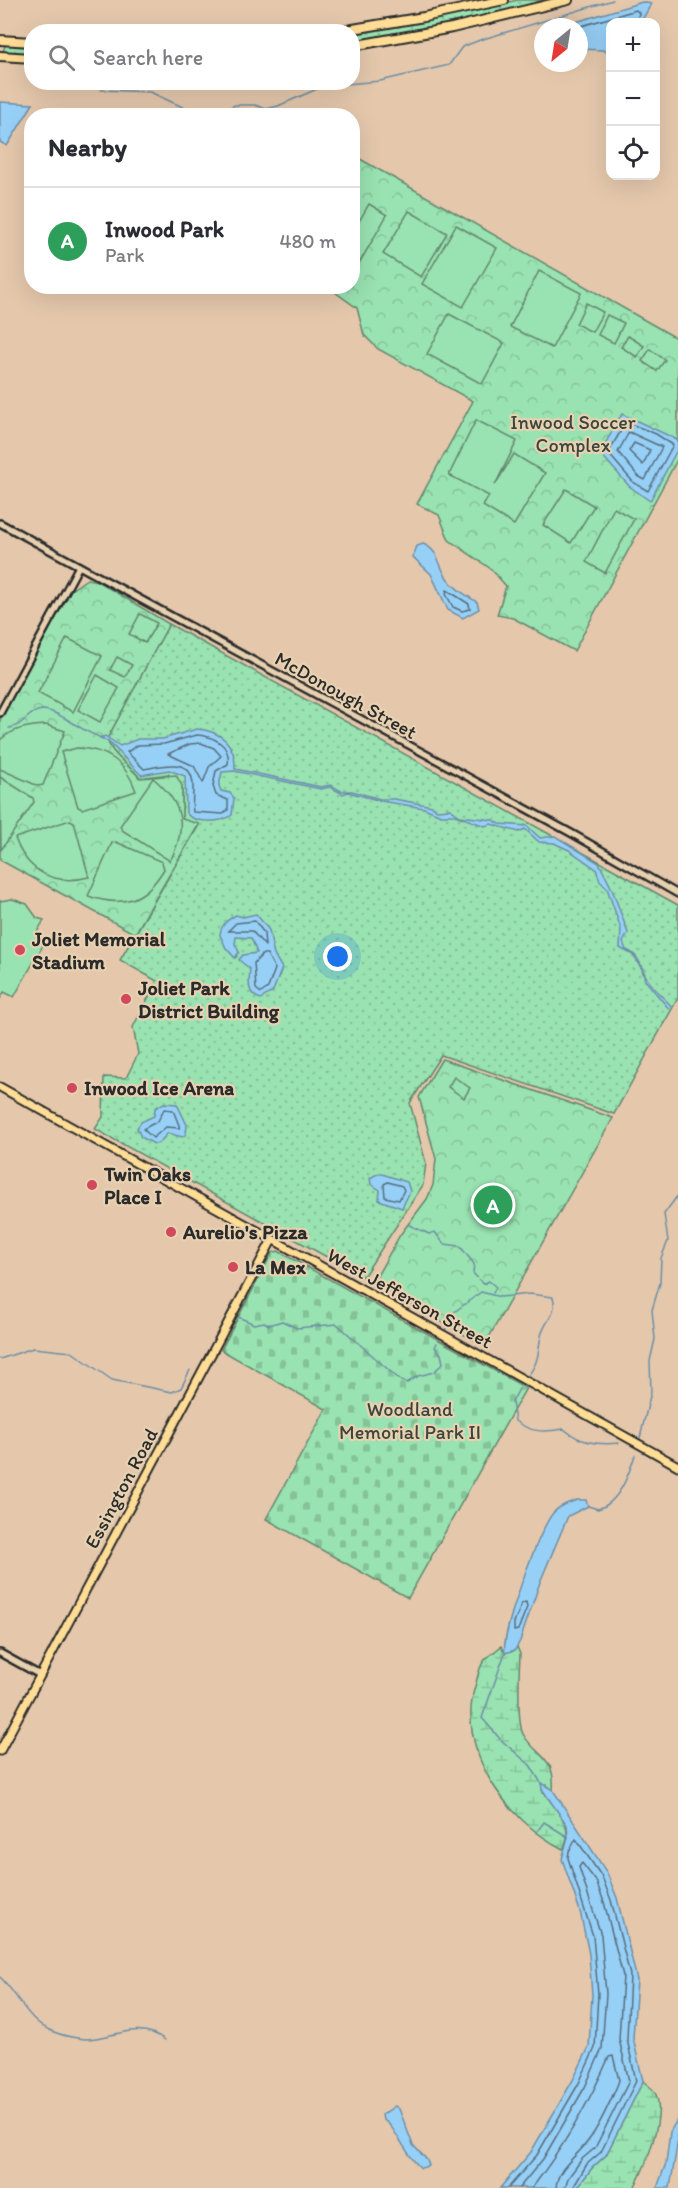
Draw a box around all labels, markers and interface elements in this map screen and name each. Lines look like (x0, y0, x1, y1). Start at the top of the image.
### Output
north arrow (534, 18, 588, 72)
map controls (606, 18, 660, 180)
button: + (606, 18, 660, 72)
search box (24, 24, 360, 90)
icon: search (45, 41, 78, 74)
text: Search here (93, 44, 203, 71)
button: − (606, 72, 660, 126)
button: locate (606, 126, 660, 180)
text: Nearby (48, 131, 127, 163)
text: Inwood Park (105, 216, 224, 243)
text: A (61, 229, 74, 253)
text: 480 m (279, 229, 336, 253)
text: Park (105, 243, 144, 267)
park label: Inwood Soccer Complex (510, 410, 636, 457)
street label: McDonough Street (271, 646, 421, 744)
place label: Joliet Memorial Stadium (31, 927, 166, 974)
your location (323, 942, 352, 971)
marker: Joliet Memorial Stadium (13, 943, 27, 957)
place label: Joliet Park District Building (137, 976, 280, 1024)
marker: Joliet Park District Building (119, 992, 133, 1006)
place label: Inwood Ice Arena (84, 1076, 234, 1100)
marker: Inwood Ice Arena (65, 1081, 79, 1095)
place label: Twin Oaks Place I (103, 1162, 191, 1209)
marker: Twin Oaks Place I (85, 1178, 99, 1192)
pin: A (474, 1182, 512, 1228)
place label: Aurelio's Pizza (182, 1220, 308, 1244)
marker: Aurelio's Pizza (164, 1225, 178, 1239)
street label: West Jefferson Street (323, 1243, 497, 1354)
place label: La Mex (245, 1255, 307, 1279)
marker: La Mex (226, 1260, 240, 1274)
park label: Woodland Memorial Park II (339, 1397, 481, 1444)
street label: Essington Road (79, 1424, 163, 1552)

